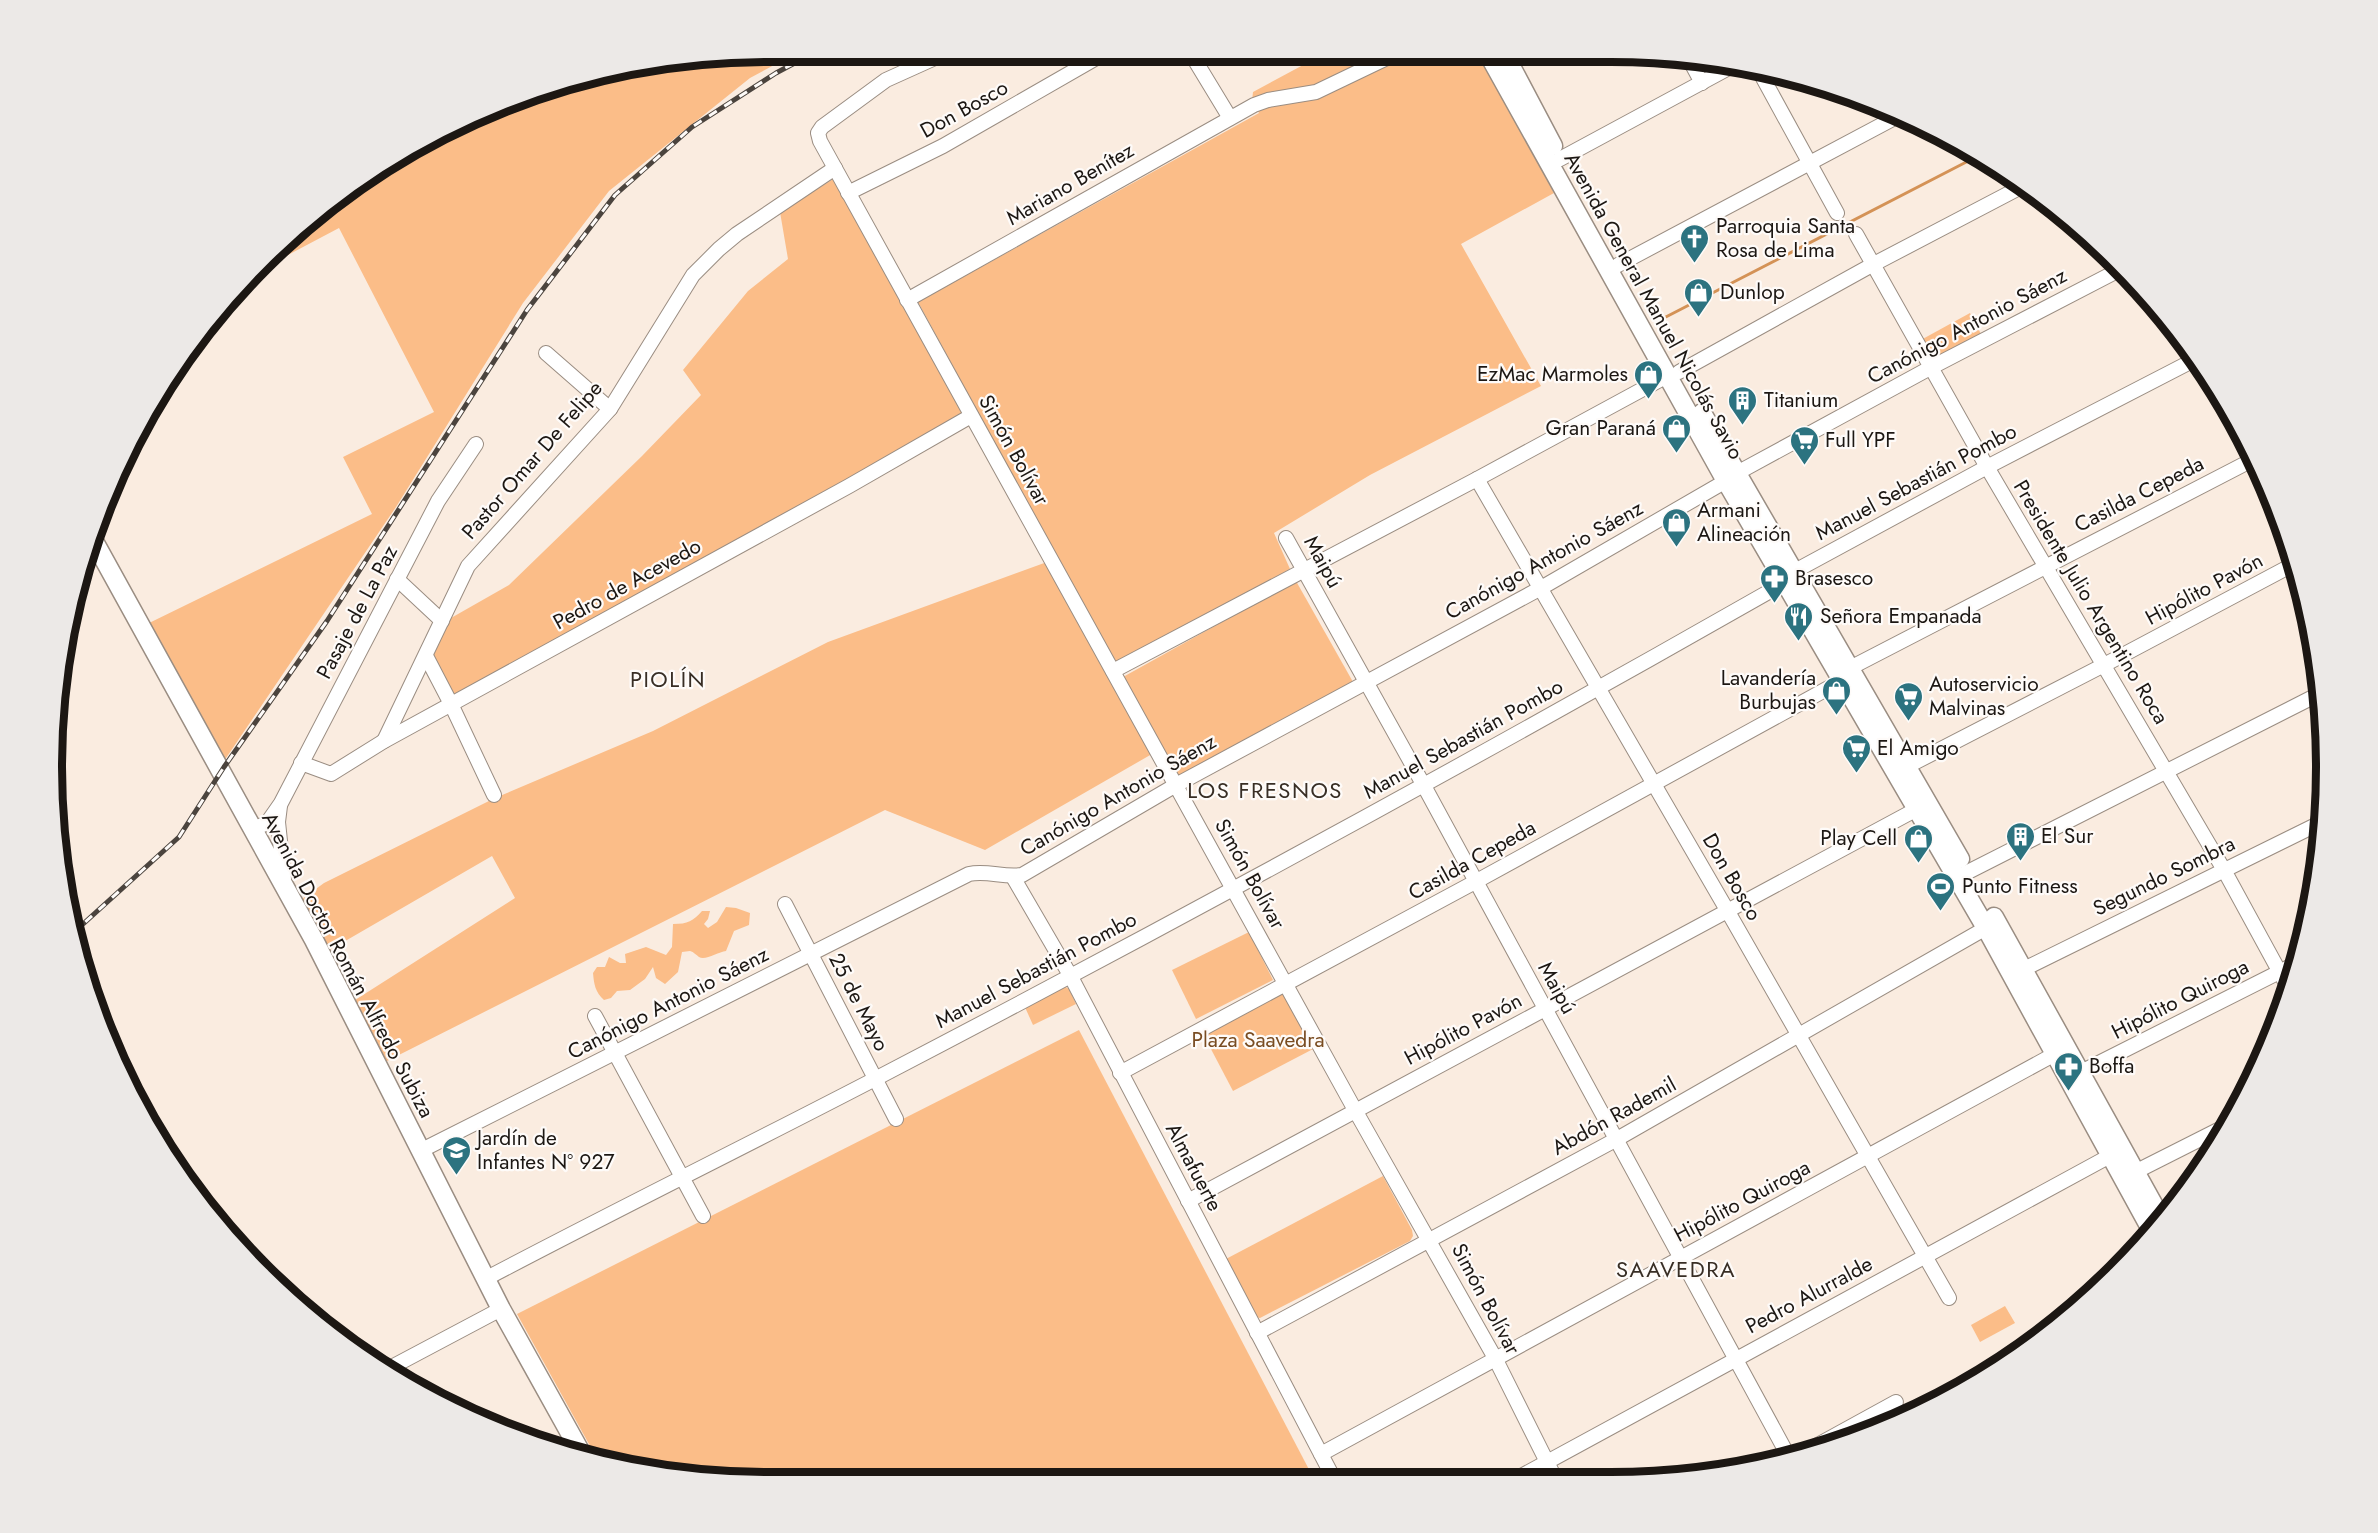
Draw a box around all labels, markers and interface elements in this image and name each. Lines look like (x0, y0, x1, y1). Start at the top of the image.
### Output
street label: Don Bosco (915, 73, 1013, 145)
street label: Mariano Benítez (1001, 135, 1140, 233)
street label: Avenida General Manuel Nicolás Savio (1557, 147, 1751, 465)
place label: Parroquia Santa Rosa de Lima (1716, 211, 1855, 265)
church icon: Parroquia Santa Rosa de Lima (1679, 222, 1711, 264)
street label: Canónigo Antonio Sáenz (1862, 260, 2072, 391)
shop icon: Dunlop (1683, 276, 1715, 318)
place label: Dunlop (1720, 277, 1785, 307)
shop icon: EzMac Marmoles (1633, 358, 1665, 400)
place label: EzMac Marmoles (1477, 359, 1628, 389)
street label: Pastor Omar De Felipe (455, 374, 609, 546)
building icon: Titanium (1727, 384, 1759, 426)
place label: Titanium (1764, 385, 1838, 415)
street label: Simón Bolívar (971, 389, 1057, 511)
shop icon: Gran Paraná (1661, 412, 1693, 454)
place label: Gran Paraná (1546, 413, 1656, 443)
street label: Manuel Sebastián Pombo (1810, 416, 2022, 548)
supermarket icon: Full YPF (1788, 424, 1820, 466)
place label: Full YPF (1825, 425, 1896, 455)
street label: Casilda Cepeda (2069, 448, 2209, 540)
street label: Presidente Julio Argentino Roca (2006, 474, 2176, 730)
street label: Canónigo Antonio Sáenz (1440, 493, 1649, 627)
place label: Armani Alineación (1697, 495, 1791, 549)
shop icon: Armani Alineación (1660, 506, 1692, 548)
street label: Maipú (1296, 530, 1350, 594)
street label: Pedro de Acevedo (548, 531, 706, 637)
street label: Pasaje de La Paz (309, 540, 405, 684)
street label: Hipólito Pavón (2140, 545, 2268, 633)
pharmacy icon: Brasesco (1758, 562, 1790, 604)
place label: Brasesco (1795, 563, 1873, 593)
restaurant icon: Señora Empanada (1783, 600, 1815, 642)
place label: Señora Empanada (1820, 601, 1982, 631)
district label: PIOLÍN (630, 663, 706, 695)
place label: Lavandería Burbujas (1721, 663, 1816, 717)
place label: Autoservicio Malvinas (1929, 669, 2039, 723)
street label: Manuel Sebastián Pombo (1358, 672, 1568, 806)
shop icon: Lavandería Burbujas (1821, 674, 1853, 716)
supermarket icon: Autoservicio Malvinas (1892, 680, 1924, 722)
street label: Canónigo Antonio Sáenz (1014, 726, 1222, 864)
supermarket icon: El Amigo (1840, 732, 1872, 774)
place label: El Amigo (1877, 733, 1959, 763)
district label: LOS FRESNOS (1187, 774, 1343, 806)
street label: Avenida Doctor Román Alfredo Subiza (254, 807, 442, 1123)
street label: Simón Bolívar (1207, 813, 1293, 935)
street label: Casilda Cepeda (1403, 813, 1541, 907)
building icon: El Sur (2004, 820, 2036, 862)
place label: El Sur (2041, 821, 2094, 851)
shop icon: Play Cell (1902, 822, 1934, 864)
place label: Play Cell (1820, 823, 1897, 853)
street label: Don Bosco (1695, 828, 1769, 926)
street label: Segundo Sombra (2088, 829, 2240, 923)
sports icon: Punto Fitness (1925, 870, 1957, 912)
place label: Punto Fitness (1962, 871, 2078, 901)
street label: Manuel Sebastián Pombo (930, 904, 1142, 1036)
street label: Canónigo Antonio Sáenz (562, 939, 774, 1067)
street label: 25 de Mayo (821, 948, 897, 1056)
street label: Hipólito Quiroga (2106, 951, 2254, 1047)
street label: Maipú (1530, 956, 1584, 1020)
street label: Hipólito Pavón (1399, 985, 1527, 1073)
park label: Plaza Saavedra (1191, 1025, 1325, 1055)
pharmacy icon: Boffa (2052, 1050, 2084, 1092)
place label: Boffa (2089, 1051, 2134, 1081)
street label: Abdón Rademil (1546, 1069, 1682, 1163)
street label: Almafuerte (1158, 1118, 1230, 1217)
place label: Jardín de Infantes N° 927 (474, 1123, 614, 1177)
school or university icon: Jardín de Infantes N° 927 (440, 1134, 472, 1176)
street label: Hipólito Quiroga (1669, 1152, 1815, 1250)
street label: Simón Bolívar (1444, 1238, 1528, 1361)
street label: Pedro Alurralde (1740, 1249, 1878, 1341)
district label: SAAVEDRA (1616, 1253, 1736, 1285)

